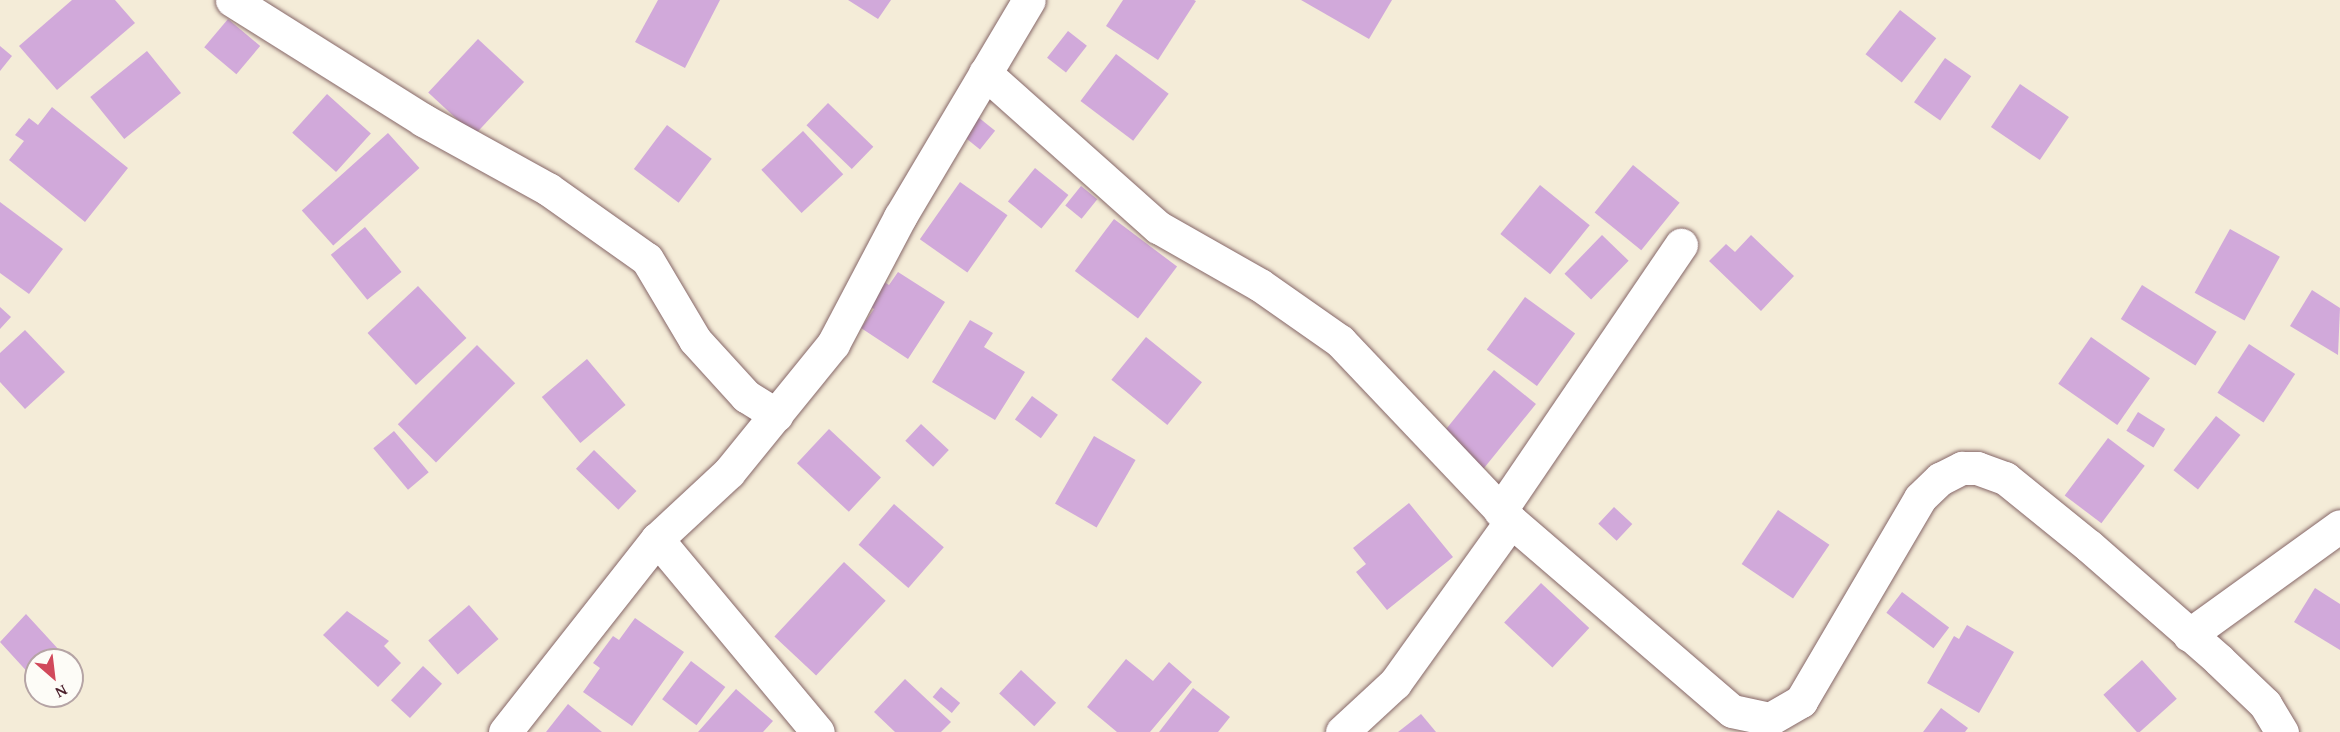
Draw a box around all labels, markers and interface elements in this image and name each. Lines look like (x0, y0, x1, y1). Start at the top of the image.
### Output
north arrow (24, 648, 84, 708)
text: N (51, 679, 72, 705)

